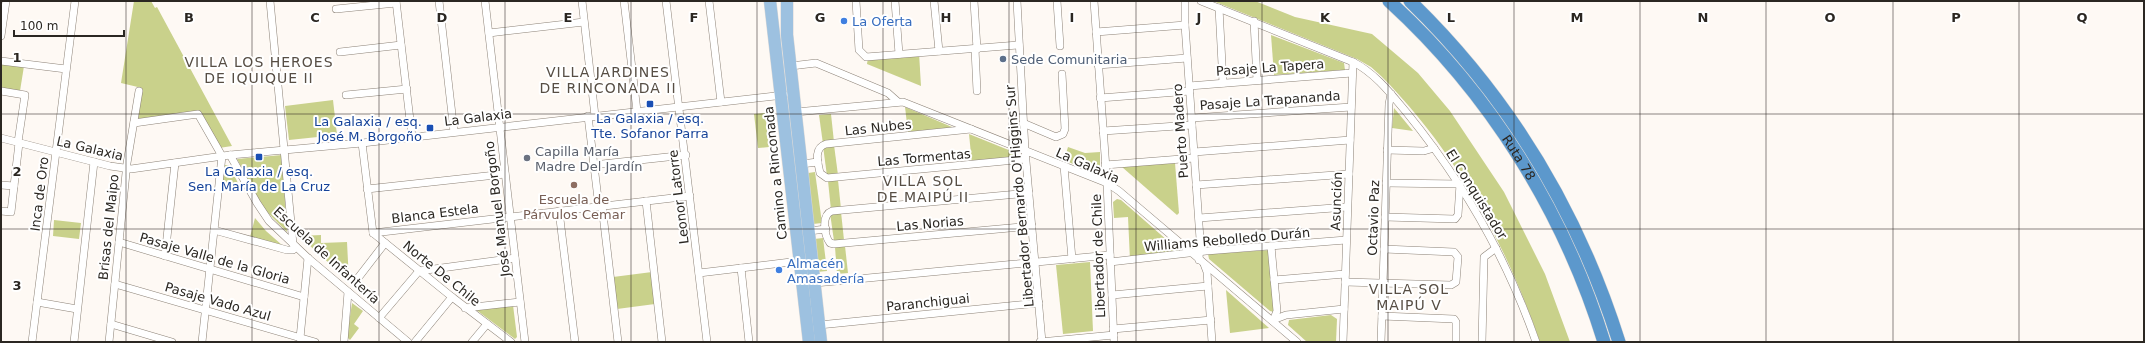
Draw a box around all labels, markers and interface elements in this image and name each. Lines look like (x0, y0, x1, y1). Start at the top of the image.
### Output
text: B (184, 10, 194, 25)
text: C (310, 10, 320, 25)
text: D (437, 10, 448, 25)
text: E (564, 10, 572, 25)
text: F (690, 10, 698, 25)
text: G (815, 10, 825, 25)
text: H (941, 10, 951, 25)
text: I (1070, 10, 1074, 25)
text: J (1196, 10, 1201, 25)
text: K (1320, 10, 1331, 25)
text: L (1447, 10, 1455, 25)
text: M (1571, 10, 1583, 25)
text: N (1698, 10, 1708, 25)
text: O (1824, 10, 1836, 25)
text: P (1951, 10, 1961, 25)
text: Q (2076, 10, 2088, 25)
scale bar (14, 12, 124, 38)
place label: La Oferta (852, 14, 913, 29)
marker: La Oferta (839, 16, 849, 26)
text: 100 m (20, 19, 58, 33)
text: 1 (12, 50, 22, 65)
place label: Sede Comunitaria (1011, 52, 1127, 67)
district label: VILLA LOS HEROES DE IQUIQUE II (184, 54, 334, 86)
marker: Sede Comunitaria (998, 54, 1008, 64)
street label: Pasaje La Tapera (1215, 56, 1325, 79)
district label: VILLA JARDINES DE RINCONADA II (539, 64, 677, 96)
street label: Libertador Bernardo O'Higgins Sur (1002, 83, 1037, 308)
street label: Puerto Madero (1170, 83, 1191, 179)
street label: Pasaje La Trapananda (1199, 88, 1341, 113)
marker: La Galaxia / esq. Tte. Sofanor Parra (645, 99, 655, 109)
street label: Camino a Rinconada (761, 105, 790, 240)
street label: La Galaxia (443, 106, 513, 129)
place label: La Galaxia / esq. Tte. Sofanor Parra (590, 111, 709, 141)
place label: La Galaxia / esq. José M. Borgoño (314, 114, 422, 144)
street label: Las Nubes (844, 117, 912, 138)
marker: La Galaxia / esq. José M. Borgoño (425, 123, 435, 133)
street label: Ruta 78 (1499, 132, 1538, 183)
street label: La Galaxia (55, 134, 125, 163)
street label: José Manuel Borgoño (482, 140, 513, 279)
place label: Capilla María Madre Del Jardín (535, 144, 642, 174)
street label: La Galaxia (1054, 145, 1122, 186)
street label: Las Tormentas (877, 146, 972, 169)
street label: El Conquistador (1443, 147, 1510, 242)
street label: Leonor Latorre (665, 149, 692, 245)
marker: La Galaxia / esq. Sen. María de La Cruz (254, 152, 264, 162)
marker: Capilla María Madre Del Jardín (522, 153, 532, 163)
street label: Inca de Oro (27, 156, 52, 232)
text: 2 (12, 164, 22, 179)
place label: La Galaxia / esq. Sen. María de La Cruz (188, 164, 330, 194)
street label: Asunción (1328, 171, 1345, 231)
street label: Brisas del Maipo (95, 173, 122, 281)
district label: VILLA SOL DE MAIPÚ II (877, 173, 969, 205)
marker: Escuela de Párvulos Cemar (569, 180, 579, 190)
street label: Octavio Paz (1365, 180, 1382, 256)
place label: Escuela de Párvulos Cemar (523, 192, 626, 222)
street label: Libertador de Chile (1089, 194, 1108, 318)
street label: Blanca Estela (391, 201, 479, 226)
street label: Escuela de Infantería (271, 204, 383, 307)
street label: Las Norias (896, 213, 965, 234)
street label: Williams Rebolledo Durán (1143, 225, 1311, 254)
street label: Pasaje Valle de la Gloria (138, 230, 292, 287)
street label: Norte De Chile (400, 238, 483, 309)
place label: Almacén Amasadería (787, 256, 864, 286)
marker: Almacén Amasadería (774, 265, 784, 275)
text: 3 (12, 278, 22, 293)
street label: Pasaje Vado Azul (163, 279, 273, 324)
district label: VILLA SOL MAIPÚ V (1369, 281, 1449, 313)
street label: Paranchiguai (886, 291, 971, 314)

